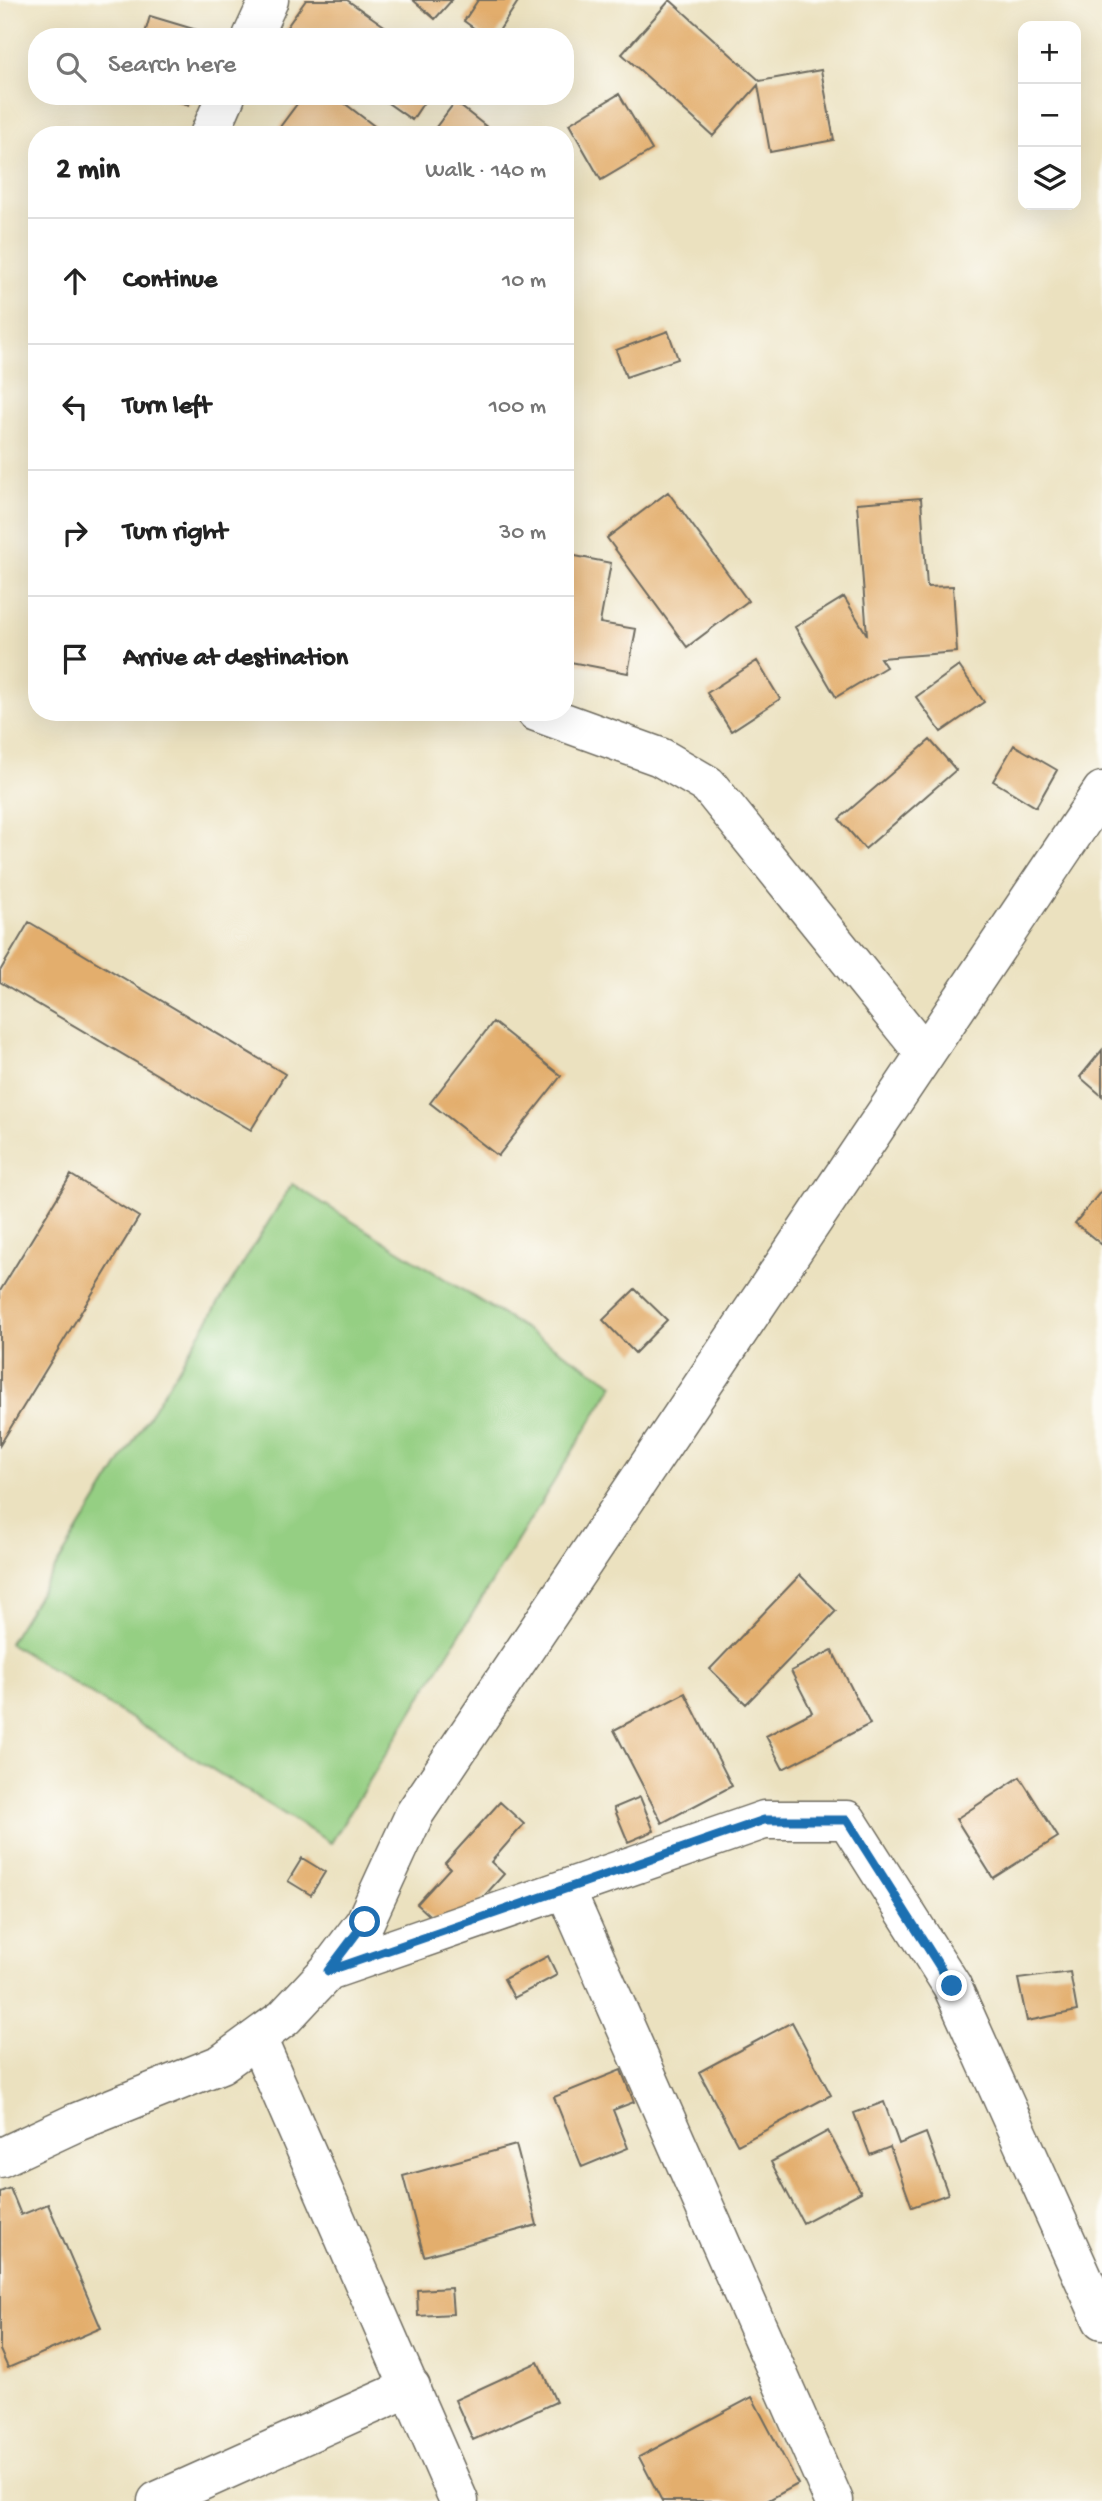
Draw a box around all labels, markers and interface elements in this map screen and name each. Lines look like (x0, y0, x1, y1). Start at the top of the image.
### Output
map controls (1018, 21, 1081, 210)
button: + (1018, 21, 1081, 84)
search box (28, 28, 574, 105)
icon: search (52, 48, 90, 86)
text: Search here (108, 51, 236, 82)
button: − (1018, 84, 1081, 147)
button: layers (1018, 147, 1081, 210)
text: 2 min (56, 154, 120, 189)
text: Walk · 140 m (425, 158, 546, 185)
icon: ahead (56, 262, 94, 300)
text: Continue (123, 266, 217, 297)
text: 10 m (502, 268, 546, 295)
icon: left (56, 388, 94, 426)
text: Turn left (123, 392, 211, 423)
text: 100 m (489, 394, 546, 421)
icon: right (56, 514, 94, 552)
text: Turn right (123, 518, 227, 549)
text: 30 m (499, 520, 546, 547)
icon: arrive (56, 640, 94, 678)
text: Arrive at destination (123, 644, 348, 675)
route start (349, 1906, 380, 1937)
route end (936, 1970, 967, 2001)

